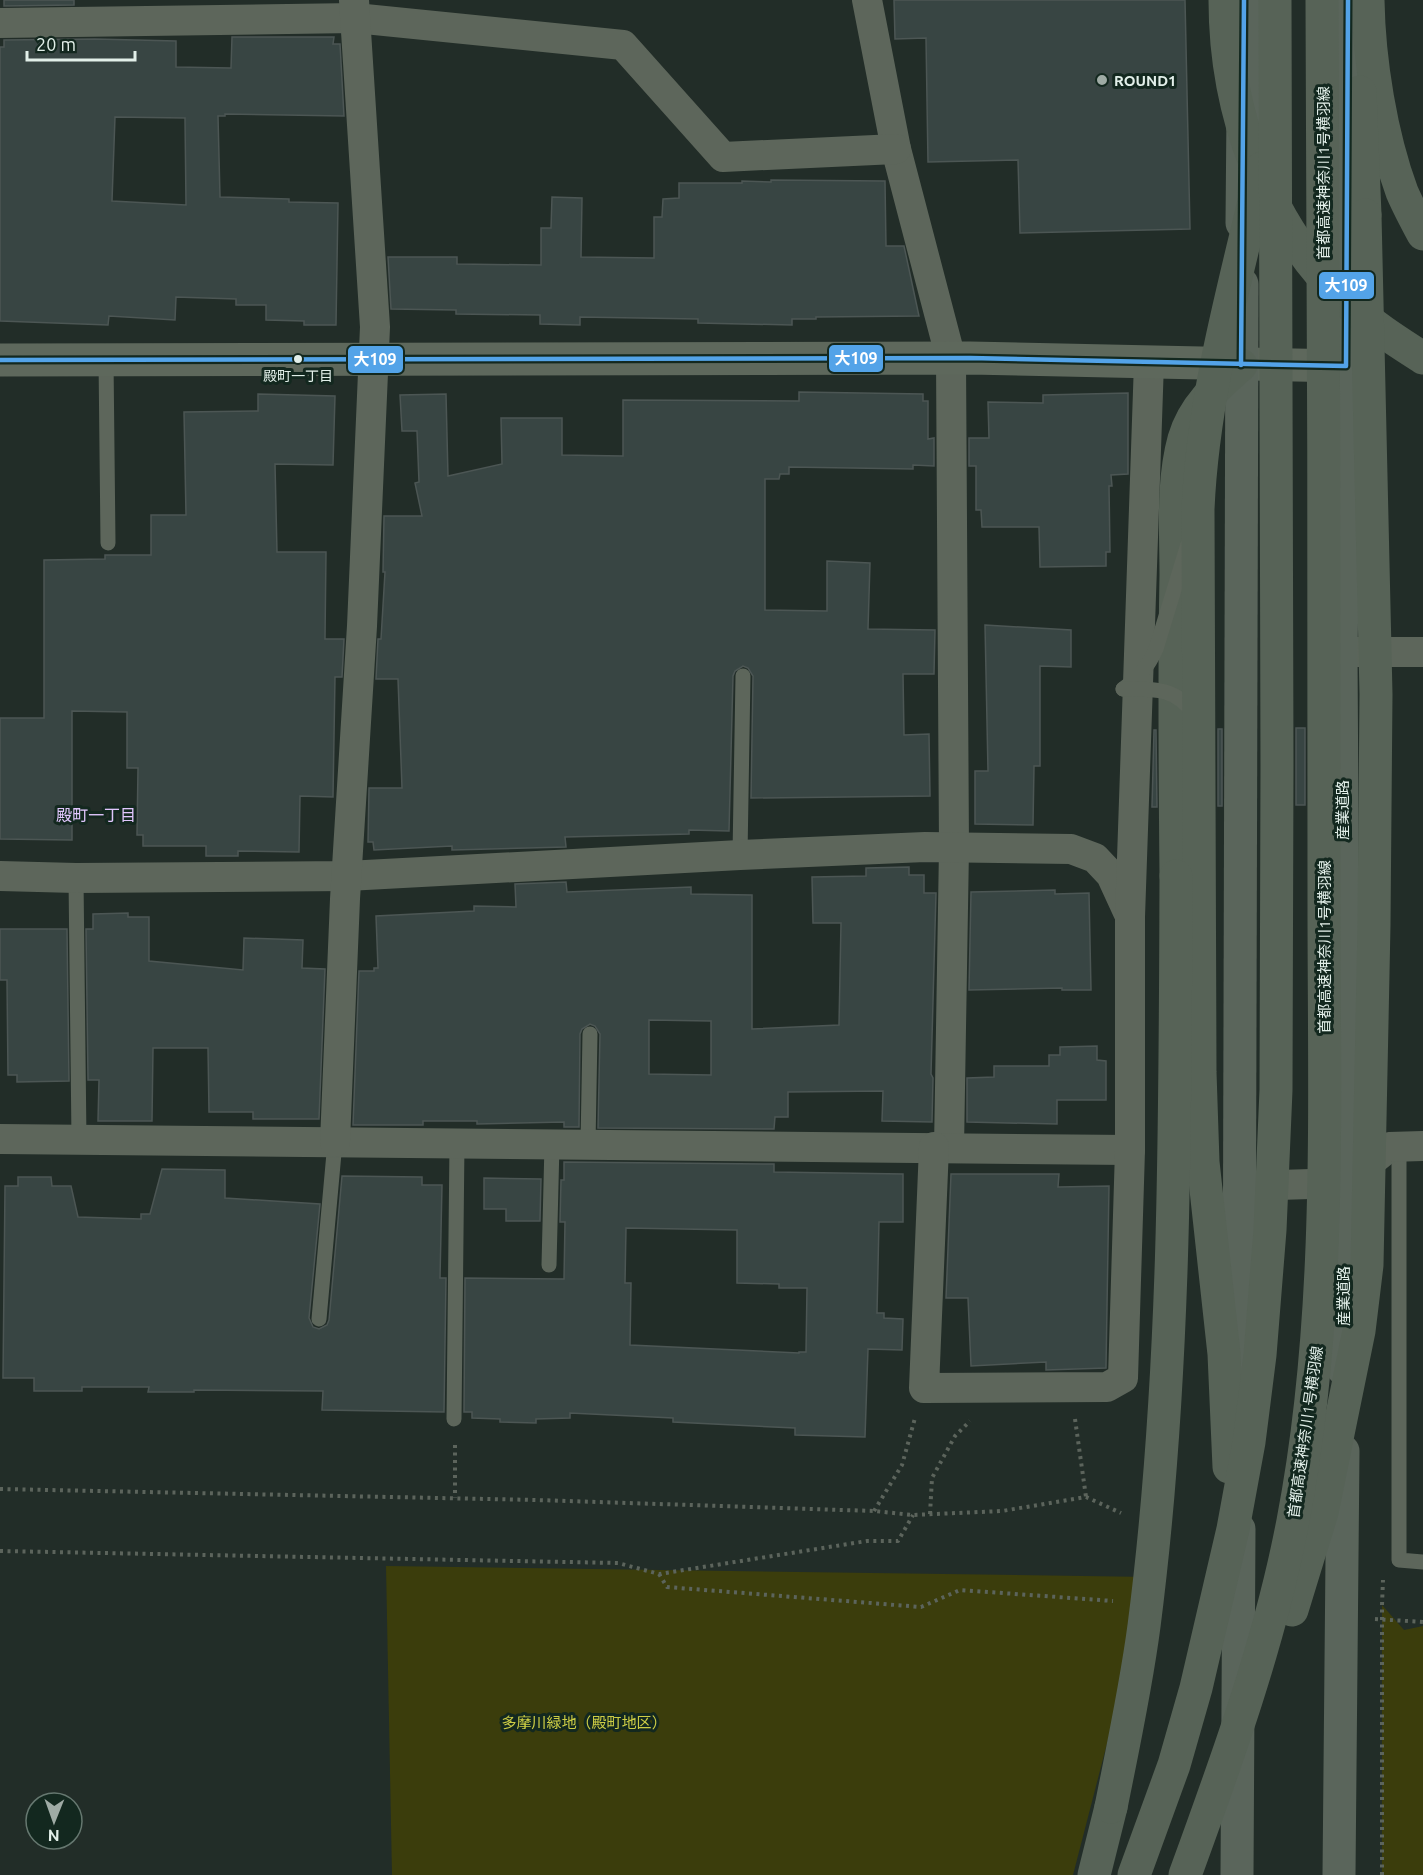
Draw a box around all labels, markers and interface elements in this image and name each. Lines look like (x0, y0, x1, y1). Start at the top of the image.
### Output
scale bar (27, 24, 135, 62)
text: 20 m (36, 34, 76, 54)
place label: ROUND1 (1114, 72, 1177, 89)
marker: ROUND1 (1095, 73, 1109, 87)
street label: 首都高速神奈川1号横羽線 (1315, 86, 1332, 260)
line badge: 大109 (1318, 271, 1375, 300)
text: 大109 (1324, 276, 1368, 294)
line badge: 大109 (828, 344, 884, 373)
line badge: 大109 (347, 345, 404, 374)
text: 大109 (834, 349, 878, 367)
text: 大109 (353, 350, 397, 368)
marker: 殿町一丁目 (292, 353, 304, 365)
place label: 殿町一丁目 (263, 368, 333, 384)
street label: 産業道路 (1334, 780, 1351, 840)
district label: 殿町一丁目 (56, 806, 136, 824)
street label: 首都高速神奈川1号横羽線 (1316, 860, 1333, 1034)
street label: 産業道路 (1335, 1266, 1352, 1326)
street label: 首都高速神奈川1号横羽線 (1285, 1345, 1325, 1519)
park label: 多摩川緑地（殿町地区） (501, 1714, 667, 1731)
north arrow (24, 1791, 84, 1851)
text: N (48, 1827, 60, 1845)

